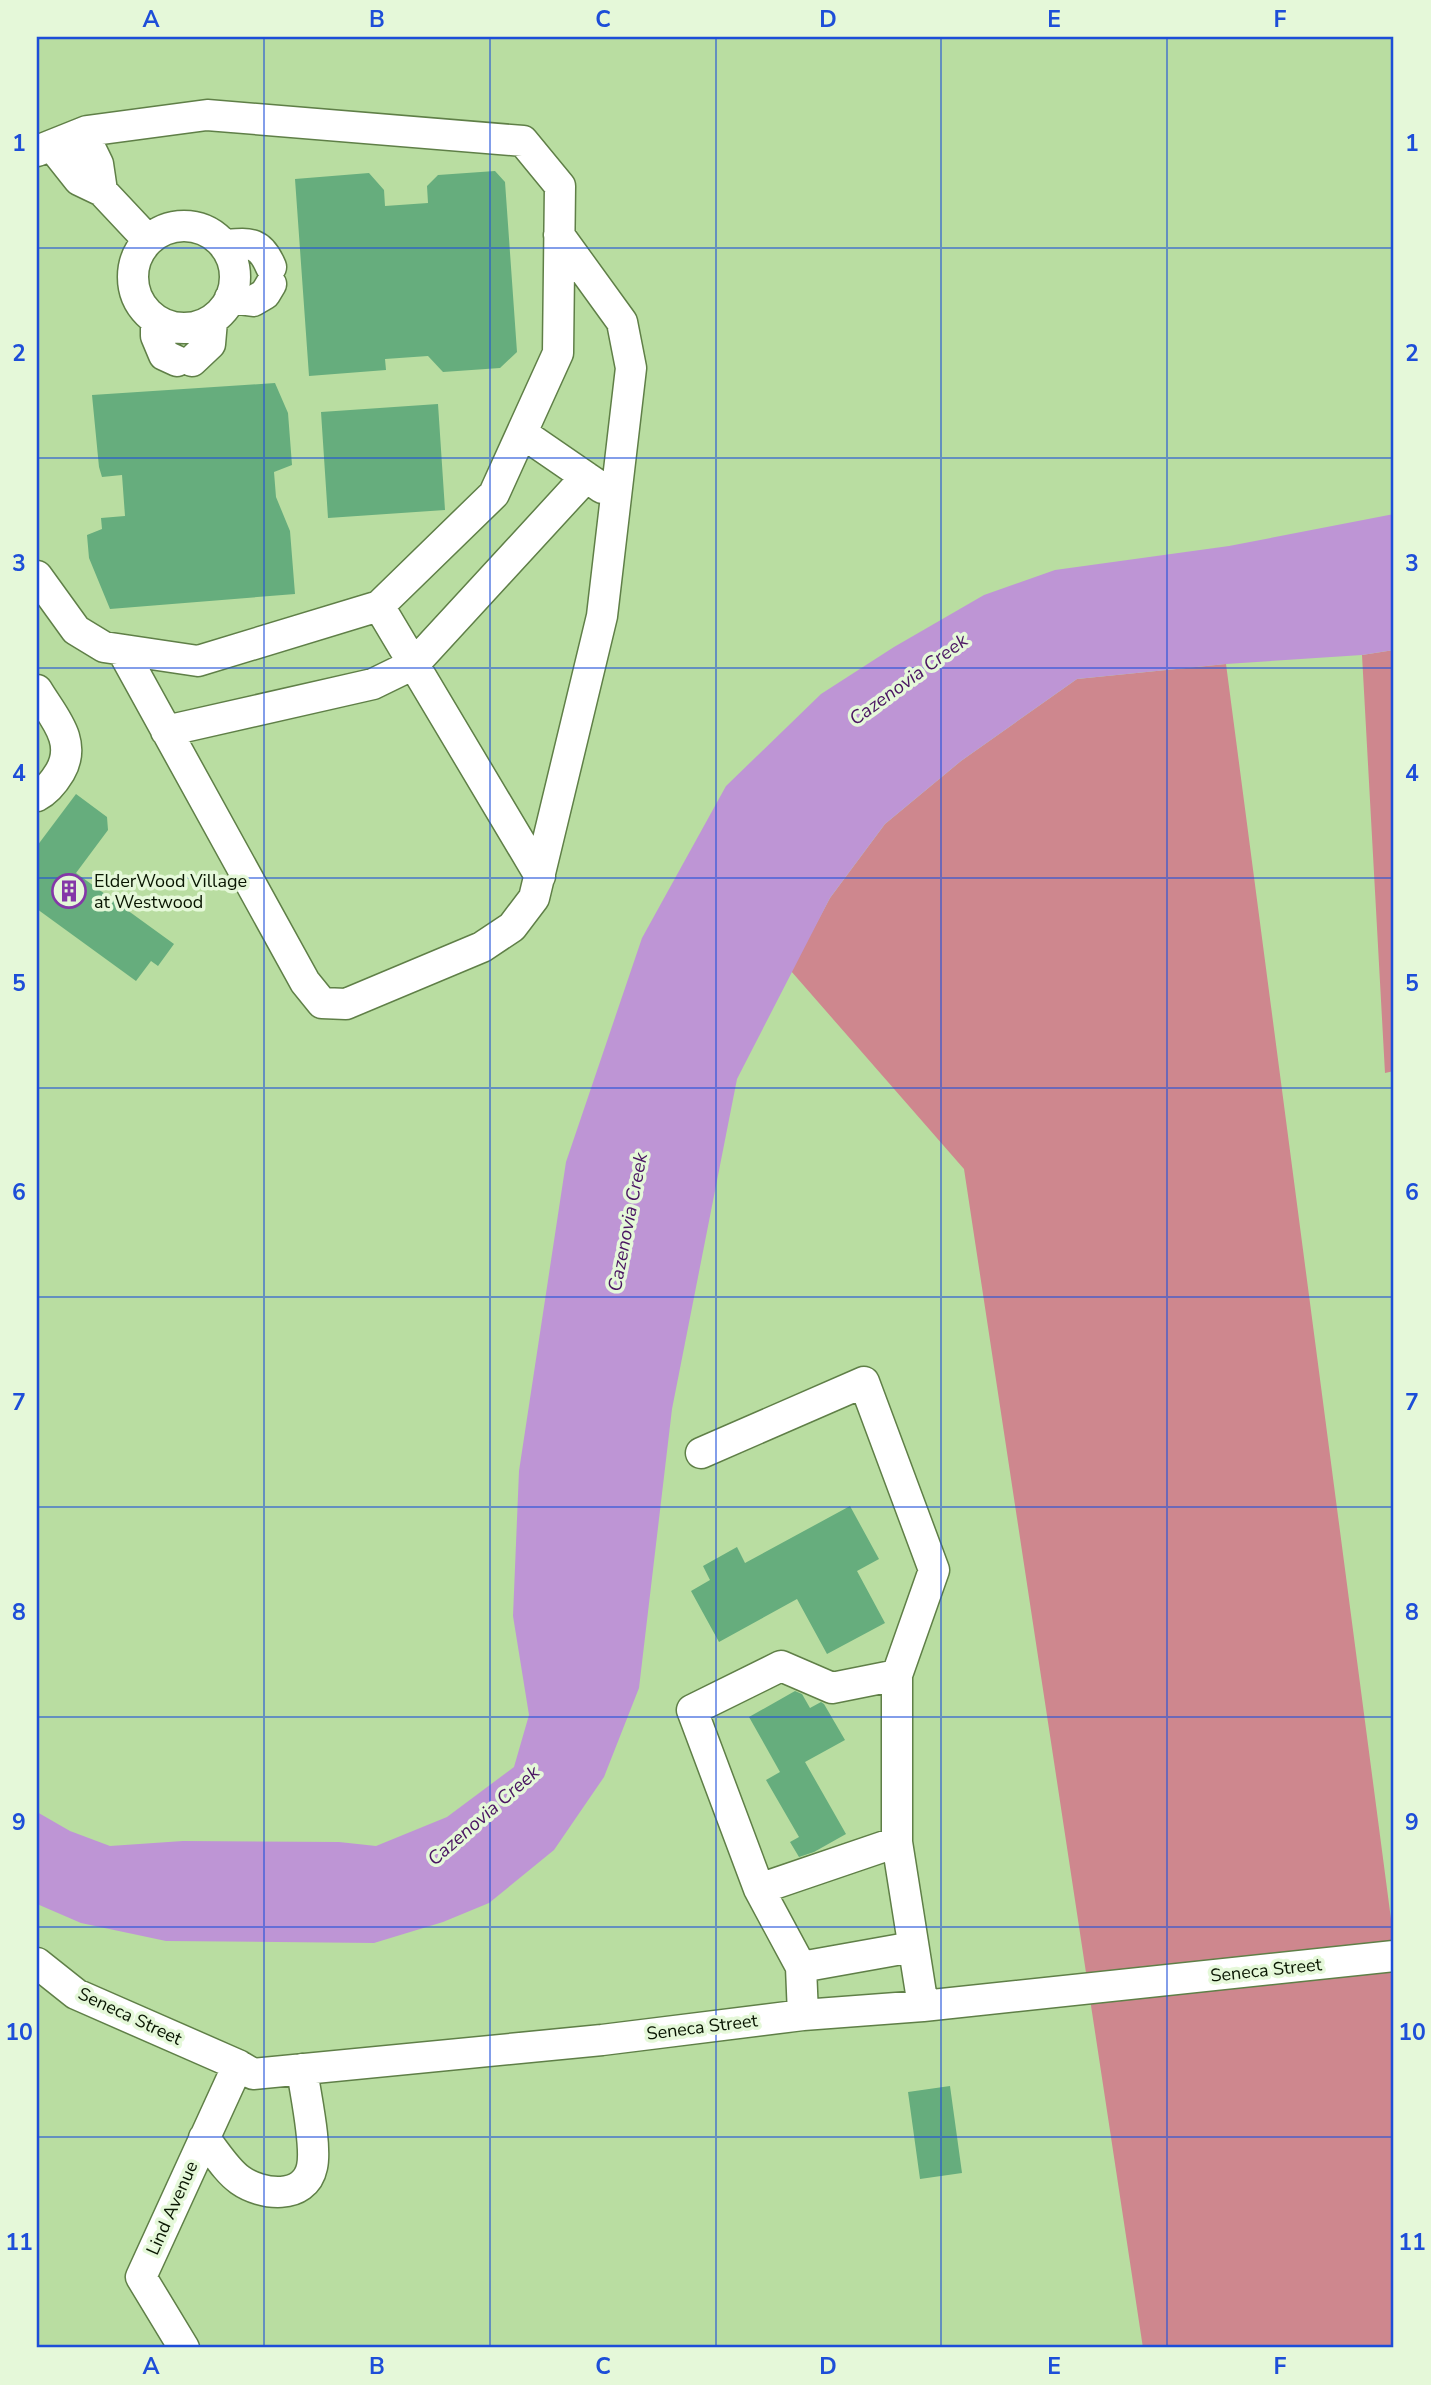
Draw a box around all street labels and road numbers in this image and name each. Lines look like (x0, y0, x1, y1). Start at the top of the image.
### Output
street label: Seneca Street (1209, 1952, 1324, 1988)
street label: Seneca Street (74, 1981, 186, 2051)
street label: Seneca Street (645, 2008, 760, 2046)
street label: Lind Avenue (141, 2157, 203, 2259)

